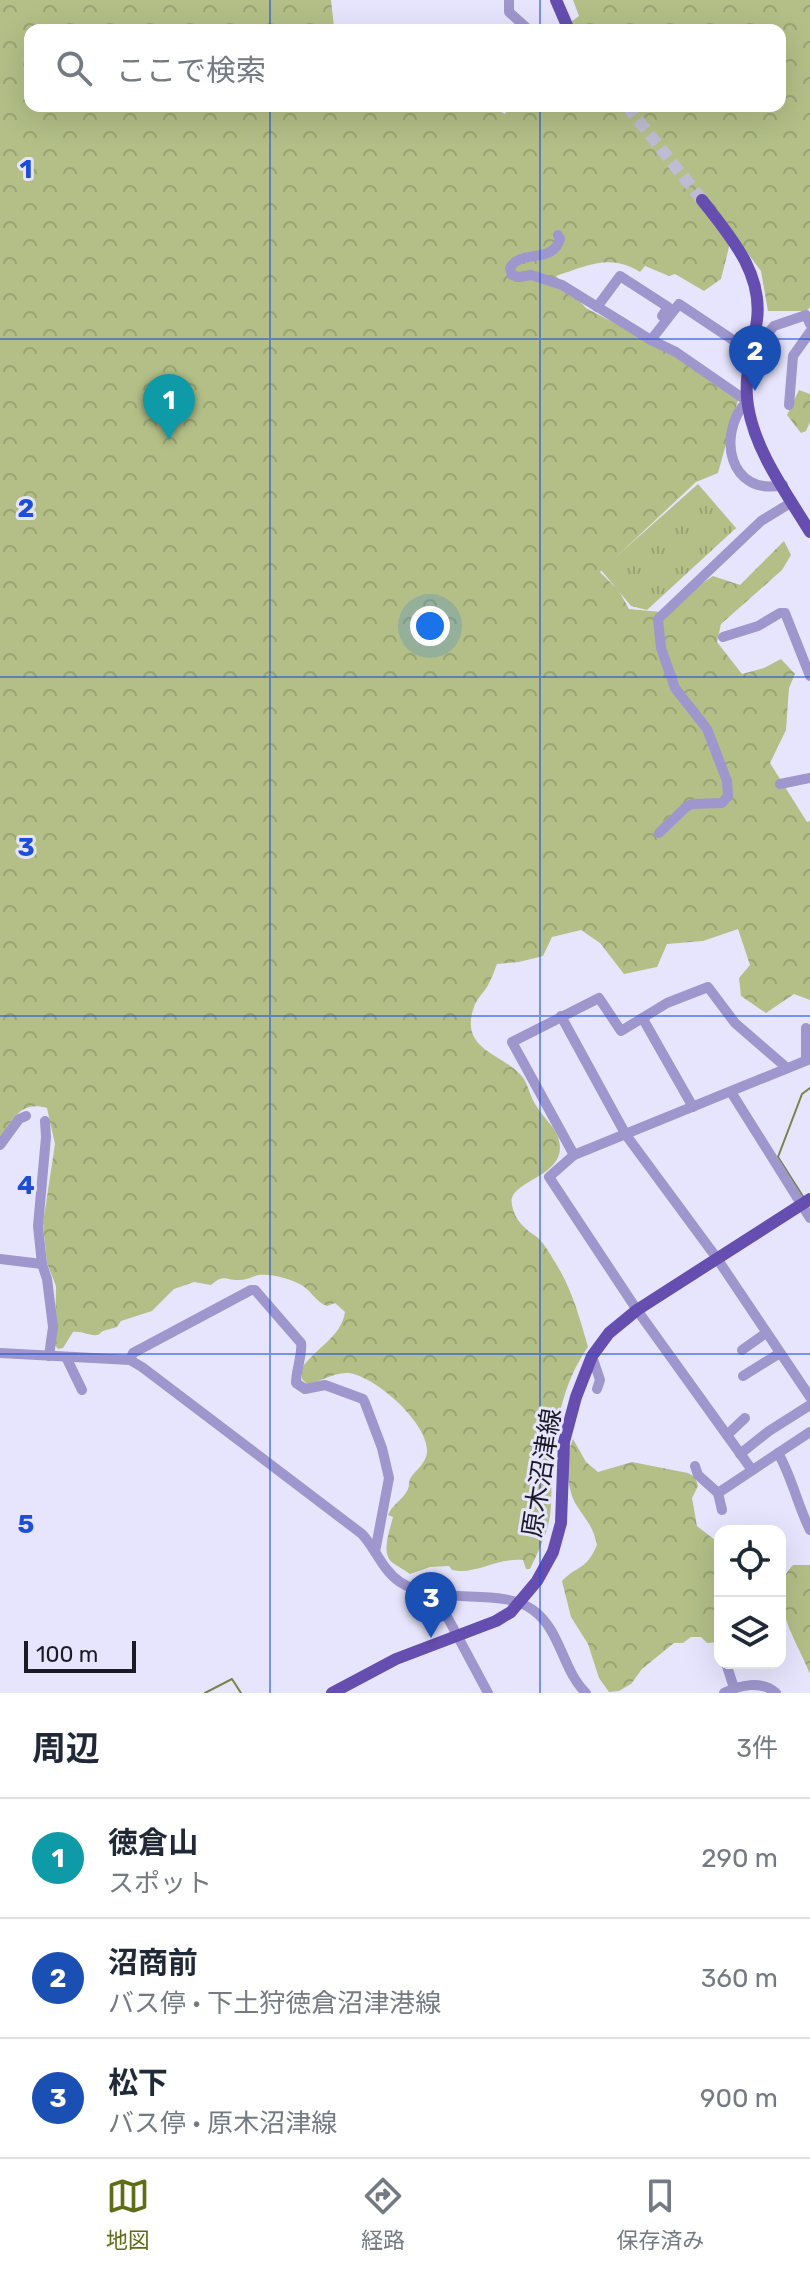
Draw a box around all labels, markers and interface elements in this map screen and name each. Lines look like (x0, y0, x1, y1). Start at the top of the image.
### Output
search box (24, 24, 786, 112)
icon: search (52, 46, 96, 90)
text: ここで検索 (116, 53, 266, 89)
text: 1 (20, 154, 32, 185)
pin: 2 (729, 325, 781, 391)
pin: 1 (143, 374, 195, 440)
text: 2 (18, 493, 34, 524)
your location (410, 606, 450, 646)
text: 3 (17, 832, 35, 863)
text: 4 (17, 1170, 35, 1201)
street label: 原木沼津線 (517, 1406, 567, 1540)
text: 5 (18, 1509, 34, 1540)
map controls (714, 1525, 786, 1669)
button: locate (714, 1525, 786, 1597)
pin: 3 (405, 1572, 457, 1638)
button: layers (714, 1597, 786, 1669)
scale bar (24, 1637, 136, 1673)
text: 100 m (36, 1641, 98, 1668)
text: 周辺 (32, 1728, 100, 1769)
text: 3件 (736, 1733, 778, 1764)
text: 徳倉山 (108, 1825, 198, 1861)
text: 1 (52, 1843, 64, 1874)
text: 290 m (701, 1843, 778, 1874)
text: スポット (108, 1868, 212, 1899)
text: 沼商前 (108, 1945, 198, 1981)
text: 2 (50, 1963, 66, 1994)
text: 360 m (701, 1963, 778, 1994)
text: バス停 · 下土狩徳倉沼津港線 (108, 1988, 441, 2019)
text: 松下 (108, 2065, 168, 2101)
text: 3 (49, 2083, 67, 2114)
text: 900 m (700, 2083, 778, 2114)
text: バス停 · 原木沼津線 (108, 2108, 337, 2139)
tab: 地図 (106, 2174, 150, 2254)
tab: 経路 (361, 2174, 405, 2254)
tab: 保存済み (616, 2174, 704, 2254)

